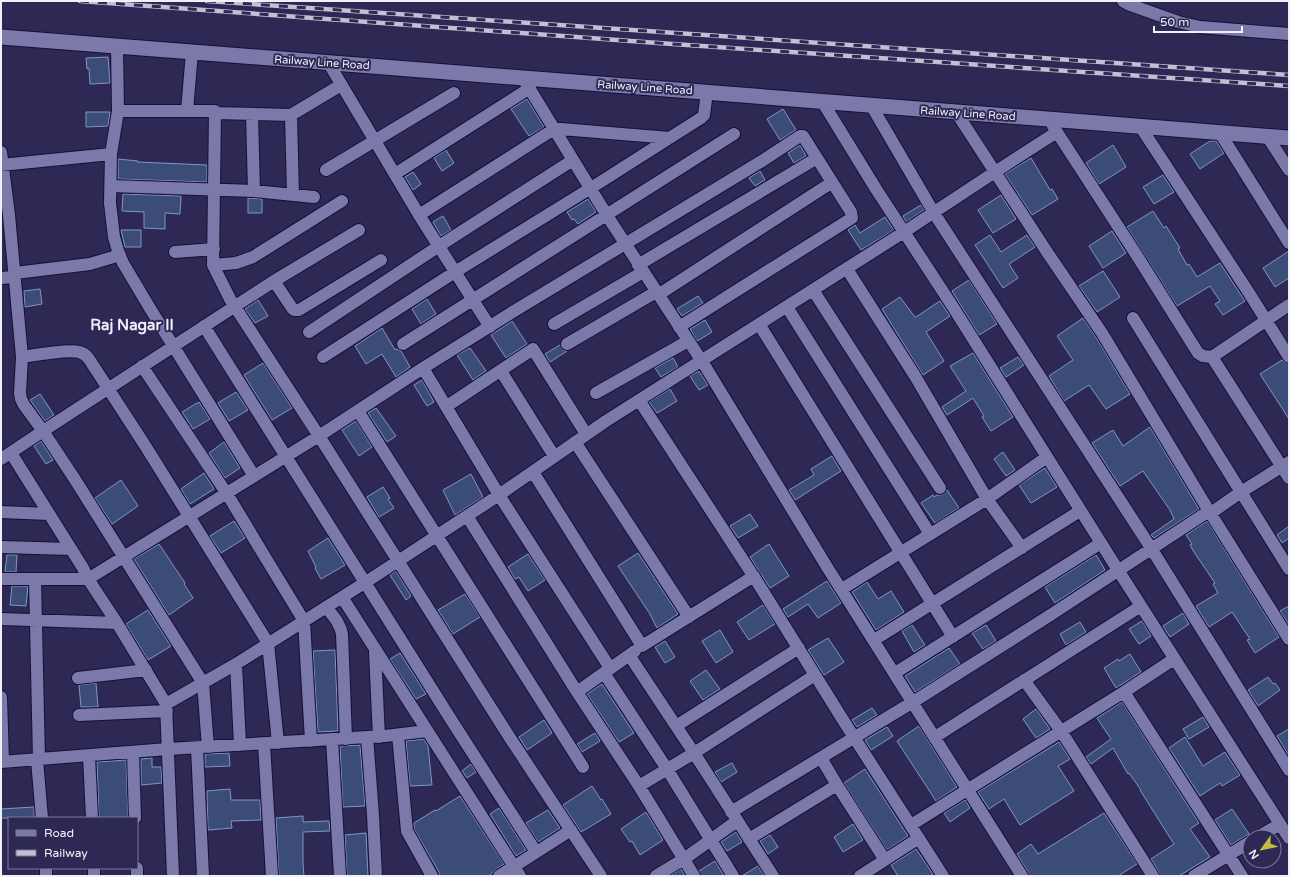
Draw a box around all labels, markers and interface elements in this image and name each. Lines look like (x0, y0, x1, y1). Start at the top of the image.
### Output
scale bar (1154, 8, 1242, 34)
text: 50 m (1160, 15, 1189, 29)
street label: Railway Line Road (274, 53, 370, 72)
street label: Railway Line Road (597, 78, 693, 97)
street label: Railway Line Road (920, 104, 1016, 123)
district label: Raj Nagar II (90, 316, 174, 335)
legend (8, 817, 138, 869)
text: Road (44, 826, 74, 840)
north arrow (1242, 829, 1282, 869)
text: Railway (44, 846, 88, 860)
text: N (1246, 847, 1262, 861)

